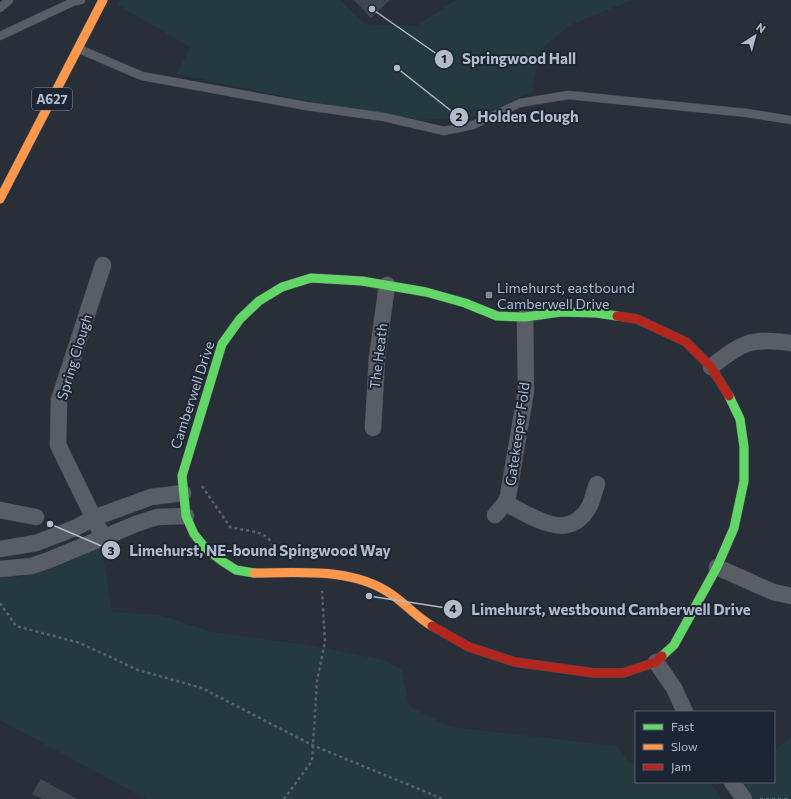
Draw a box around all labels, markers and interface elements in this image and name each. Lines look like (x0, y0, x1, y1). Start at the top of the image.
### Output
north arrow (735, 16, 775, 56)
text: N (754, 20, 768, 35)
callout: Springwood Hall (434, 46, 584, 73)
text: Springwood Hall (462, 49, 576, 67)
text: 1 (441, 51, 447, 65)
road number: A627 (32, 88, 72, 110)
callout: Holden Clough (449, 103, 587, 130)
text: Holden Clough (477, 107, 579, 125)
text: 2 (456, 109, 463, 123)
place label: Limehurst, eastbound Camberwell Drive (497, 279, 635, 312)
marker: Limehurst, eastbound Camberwell Drive (484, 290, 494, 300)
street label: Spring Clough (53, 312, 95, 402)
street label: The Heath (366, 322, 390, 390)
street label: Camberwell Drive (167, 339, 217, 451)
street label: Gatekeeper Fold (501, 381, 533, 487)
callout: Limehurst, NE-bound Spingwood Way (101, 537, 399, 564)
text: Limehurst, NE-bound Spingwood Way (129, 541, 392, 559)
text: 3 (108, 543, 115, 557)
callout: Limehurst, westbound Camberwell Drive (443, 596, 758, 623)
text: Limehurst, westbound Camberwell Drive (471, 600, 751, 618)
text: 4 (449, 601, 457, 615)
legend (635, 711, 775, 783)
text: Fast (671, 719, 694, 733)
text: Slow (671, 739, 698, 753)
text: Jam (671, 759, 691, 774)

